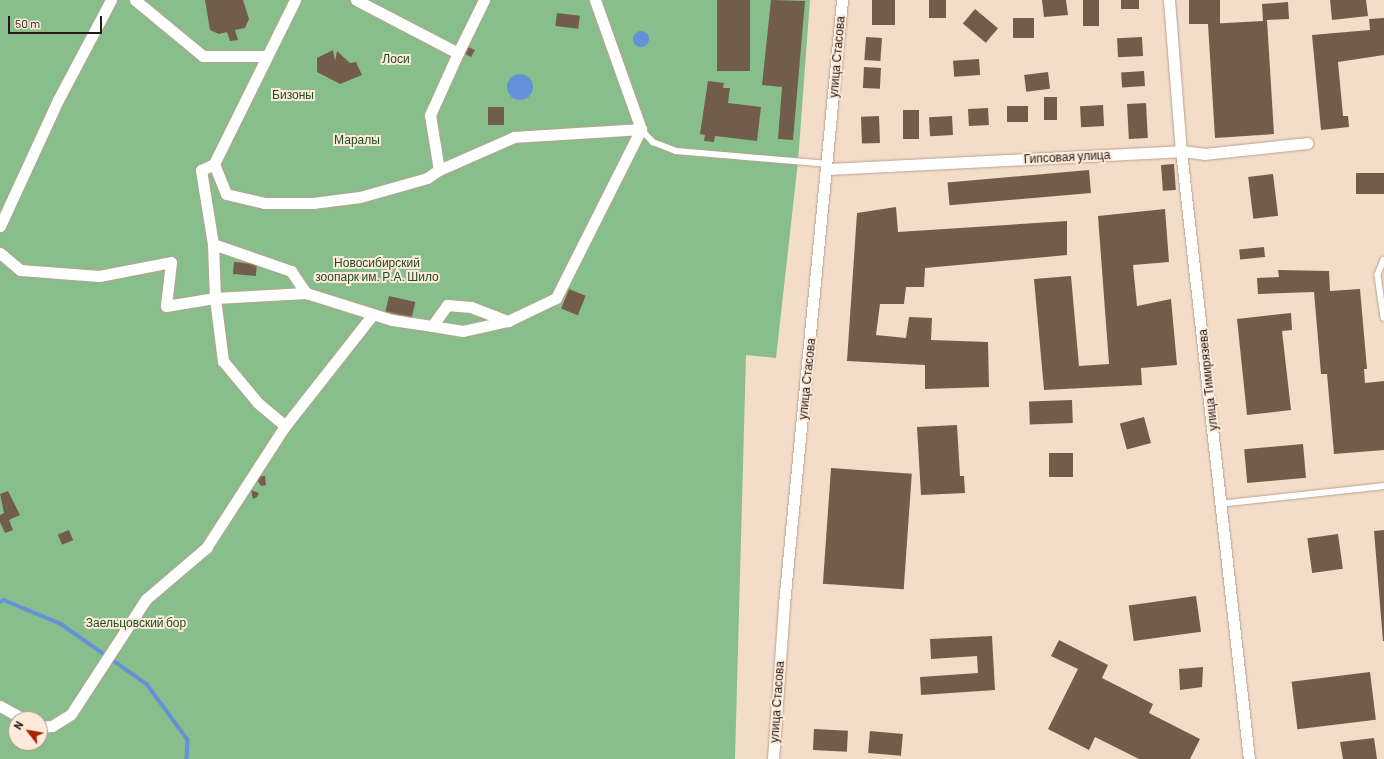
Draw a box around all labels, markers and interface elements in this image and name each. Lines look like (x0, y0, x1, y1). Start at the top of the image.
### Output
scale bar (10, 8, 104, 34)
text: 50 m (15, 16, 40, 30)
street label: улица Стасова (826, 16, 848, 98)
park label: Лоси (382, 52, 410, 66)
park label: Бизоны (272, 88, 314, 102)
park label: Маралы (334, 133, 380, 147)
street label: Гипсовая улица (1023, 148, 1111, 166)
park label: Новосибирский зоопарк им. Р.А. Шило (315, 256, 439, 284)
street label: улица Тимирязева (1196, 329, 1220, 431)
street label: улица Стасова (796, 338, 818, 420)
park label: Заельцовский бор (86, 616, 186, 630)
street label: улица Стасова (767, 661, 787, 743)
north arrow (8, 711, 48, 751)
text: N (11, 719, 26, 732)

